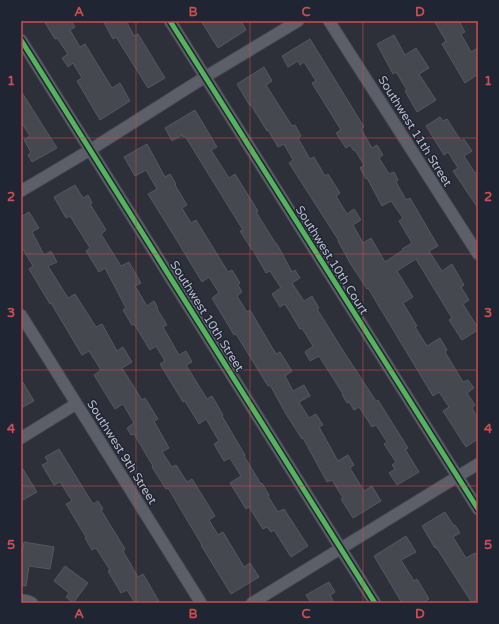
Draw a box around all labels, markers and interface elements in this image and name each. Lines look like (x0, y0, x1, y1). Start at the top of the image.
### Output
text: A (74, 4, 84, 20)
text: B (188, 4, 198, 20)
text: C (301, 4, 311, 20)
text: D (415, 4, 425, 20)
text: 1 (7, 73, 15, 89)
street label: Southwest 11th Street (375, 73, 455, 189)
text: 1 (484, 73, 492, 89)
text: 2 (7, 189, 15, 205)
text: 2 (484, 189, 492, 205)
street label: Southwest 10th Court (293, 203, 371, 317)
street label: Southwest 10th Street (167, 258, 247, 374)
text: 3 (7, 305, 15, 321)
text: 3 (484, 305, 492, 321)
street label: Southwest 9th Street (84, 397, 160, 507)
text: 4 (7, 421, 16, 437)
text: 4 (484, 421, 493, 437)
text: 5 (7, 537, 15, 553)
text: 5 (484, 537, 492, 553)
text: A (74, 606, 84, 622)
text: B (188, 606, 198, 622)
text: C (301, 606, 311, 622)
text: D (415, 606, 425, 622)

